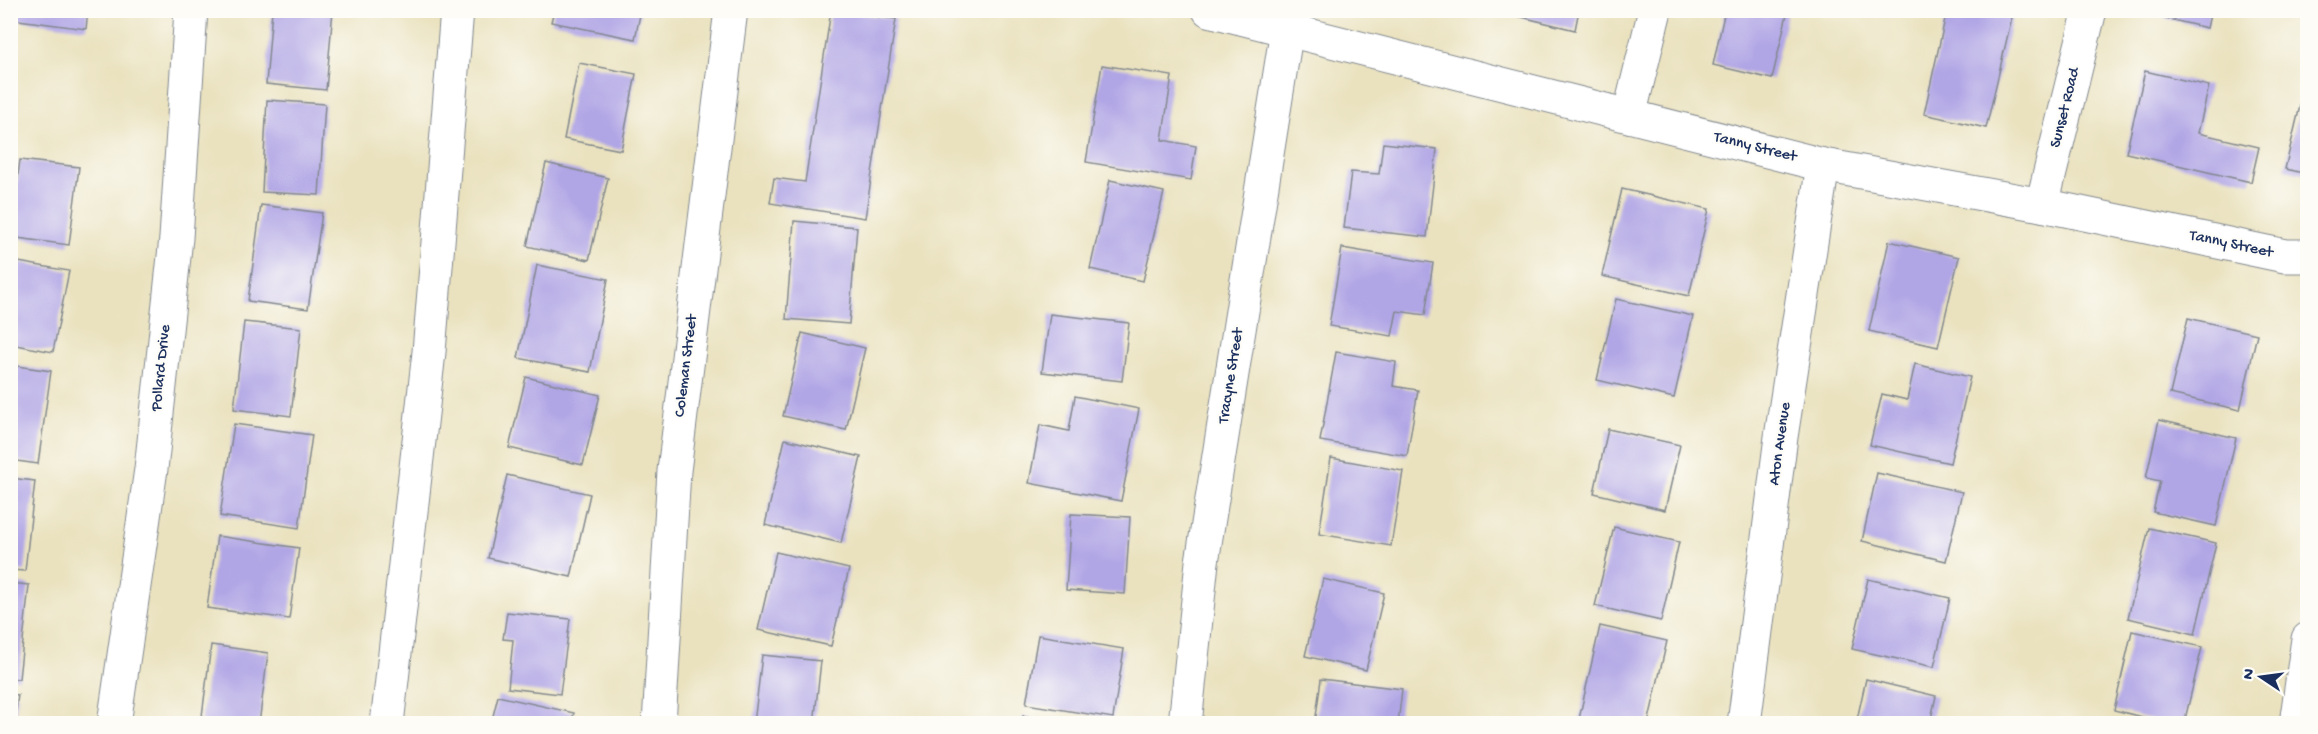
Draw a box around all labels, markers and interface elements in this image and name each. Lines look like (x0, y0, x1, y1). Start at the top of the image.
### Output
street label: Sunset Road (2047, 64, 2086, 150)
street label: Tanny Street (1711, 128, 1800, 168)
street label: Tanny Street (2187, 227, 2276, 263)
street label: Coleman Street (671, 312, 703, 418)
street label: Pollard Drive (148, 323, 176, 413)
street label: Tracyne Street (1215, 325, 1249, 426)
street label: Aton Avenue (1766, 400, 1796, 487)
north arrow (2231, 647, 2291, 707)
text: N (2239, 667, 2260, 682)

